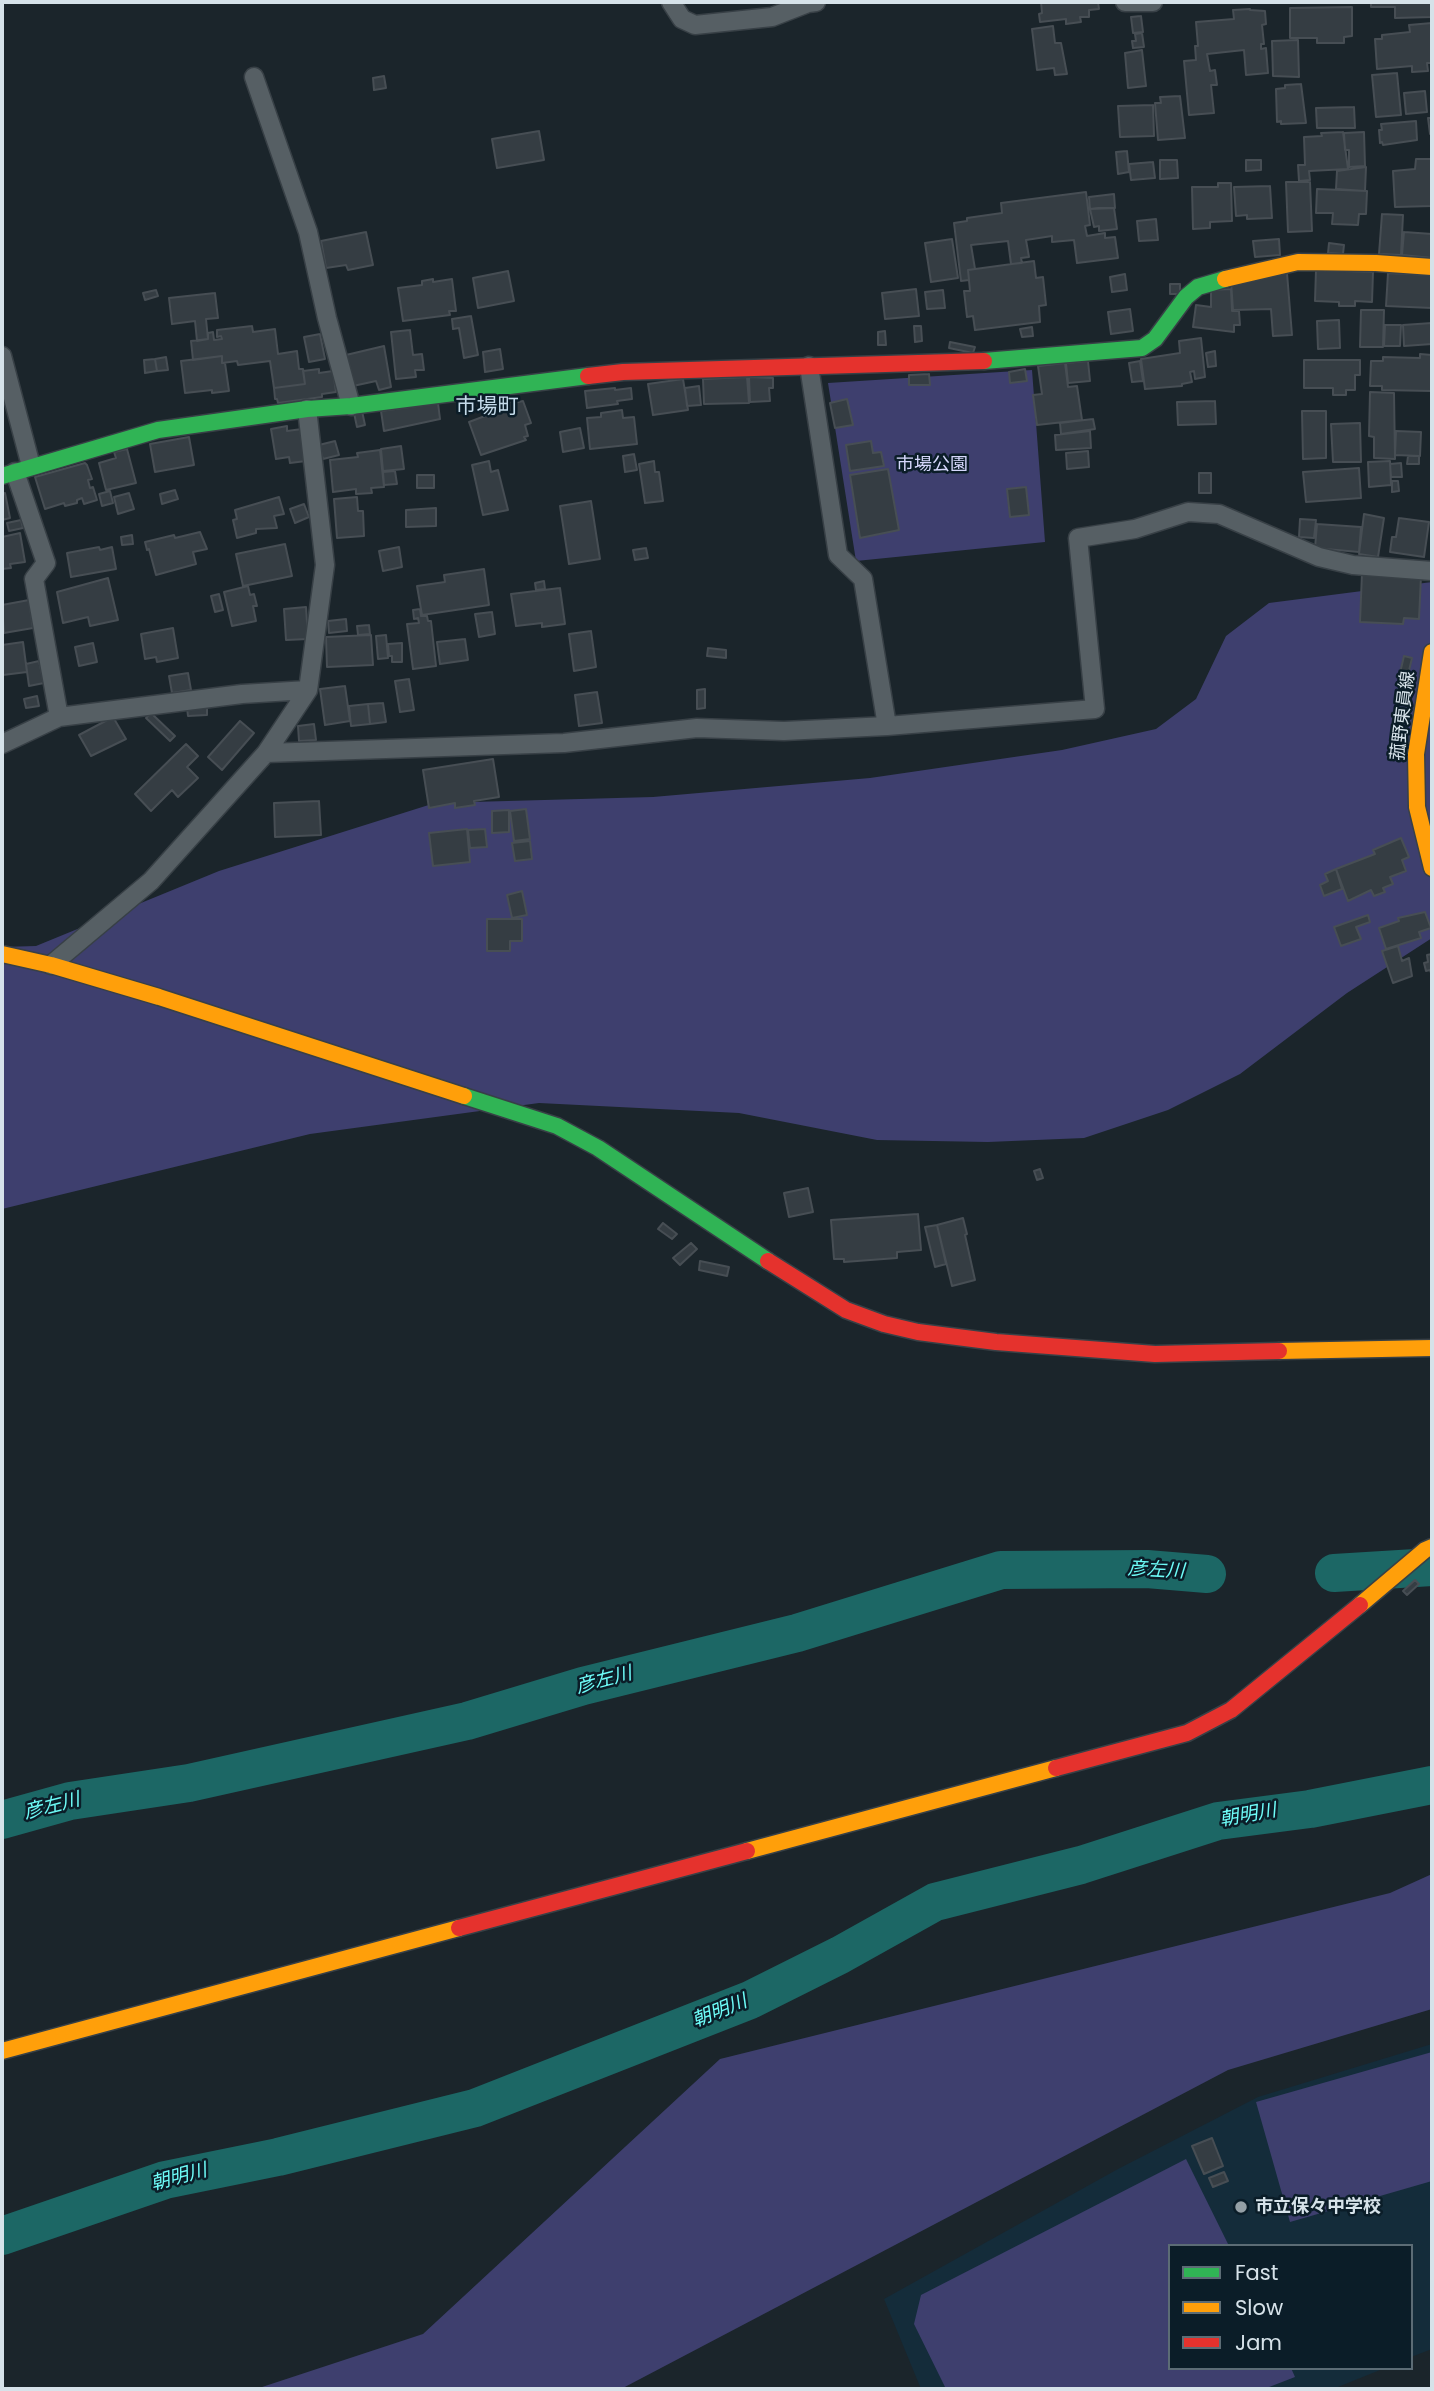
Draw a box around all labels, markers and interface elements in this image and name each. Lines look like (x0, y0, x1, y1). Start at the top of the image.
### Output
district label: 市場町 (456, 395, 518, 421)
park label: 市場公園 (896, 454, 968, 476)
street label: 菰野東員線 (1388, 670, 1420, 762)
water label: 彦左川 (1127, 1558, 1185, 1584)
water label: 彦左川 (574, 1663, 634, 1699)
water label: 彦左川 (22, 1789, 82, 1825)
water label: 朝明川 (1218, 1800, 1278, 1832)
water label: 朝明川 (689, 1991, 751, 2033)
water label: 朝明川 (149, 2160, 209, 2196)
place label: 市立保々中学校 (1255, 2196, 1381, 2218)
marker: 市立保々中学校 (1233, 2199, 1249, 2215)
legend (1168, 2244, 1413, 2370)
text: Fast (1235, 2258, 1278, 2287)
text: Slow (1235, 2293, 1283, 2322)
text: Jam (1235, 2328, 1282, 2357)

